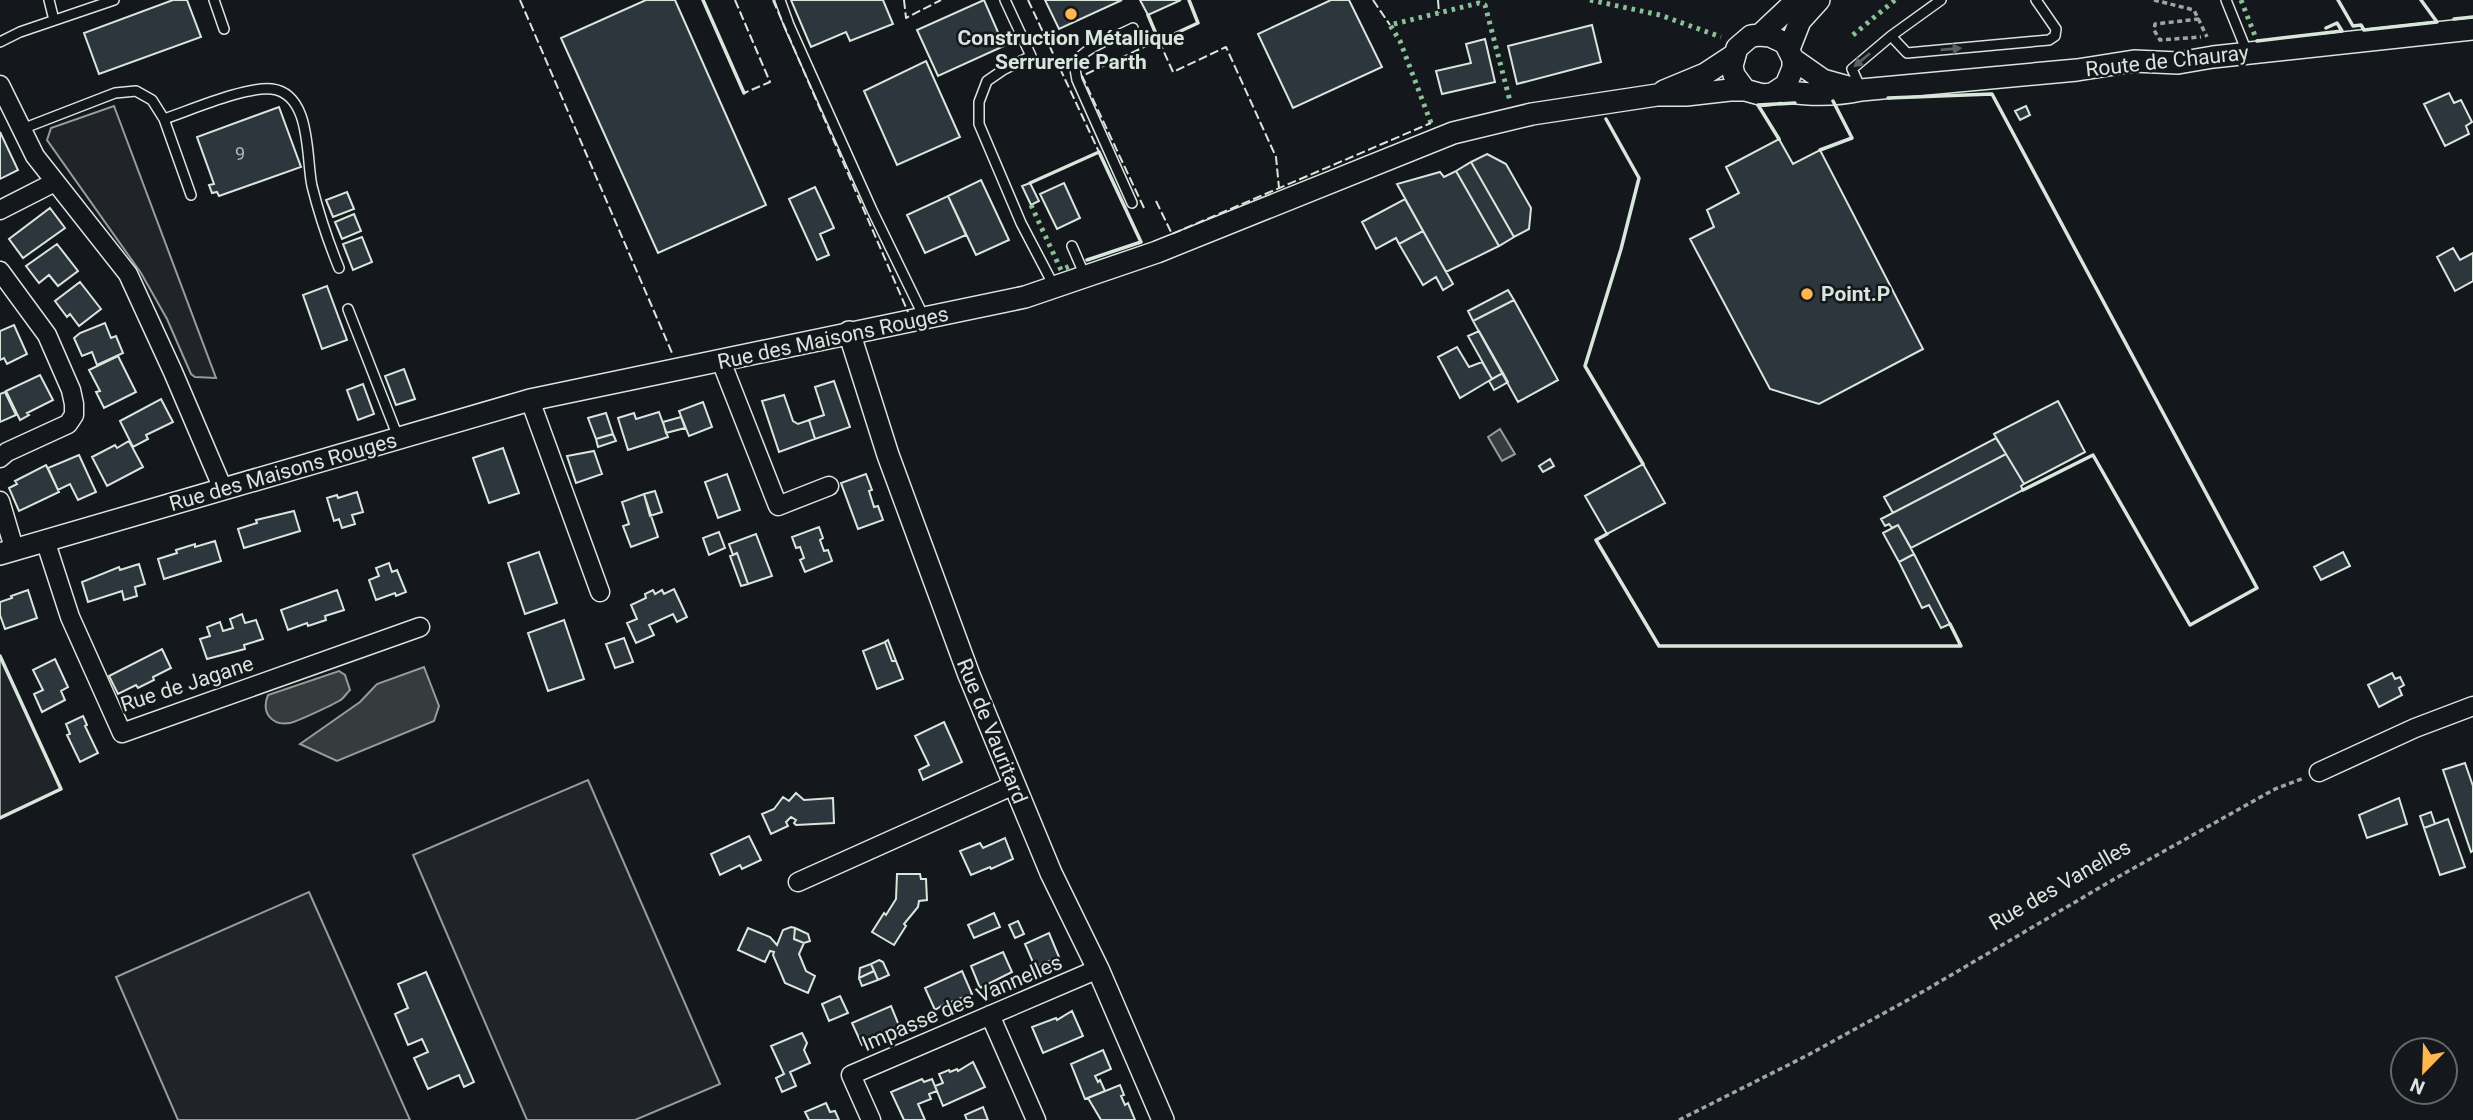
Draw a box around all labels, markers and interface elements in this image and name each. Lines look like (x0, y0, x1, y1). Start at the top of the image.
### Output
marker: Construction Métallique Serrurerie Parth (1063, 6, 1079, 22)
place label: Construction Métallique Serrurerie Parth (958, 26, 1184, 74)
street label: Route de Chauray (2084, 40, 2250, 82)
one-way arrow (1941, 43, 1963, 54)
one-way arrow (1854, 52, 1871, 67)
house number: 9 (235, 143, 245, 164)
place label: Point.P (1821, 282, 1890, 306)
marker: Point.P (1799, 286, 1815, 302)
street label: Rue des Maisons Rouges (715, 302, 951, 374)
street label: Rue des Maisons Rouges (167, 428, 399, 516)
street label: Rue de Jagane (118, 651, 256, 717)
street label: Rue de Vauritard (952, 655, 1032, 807)
street label: Rue des Vanelles (1985, 835, 2135, 935)
street label: Impasse des Vannelles (858, 950, 1066, 1056)
north arrow (2389, 1036, 2459, 1106)
text: N (2407, 1073, 2428, 1099)

